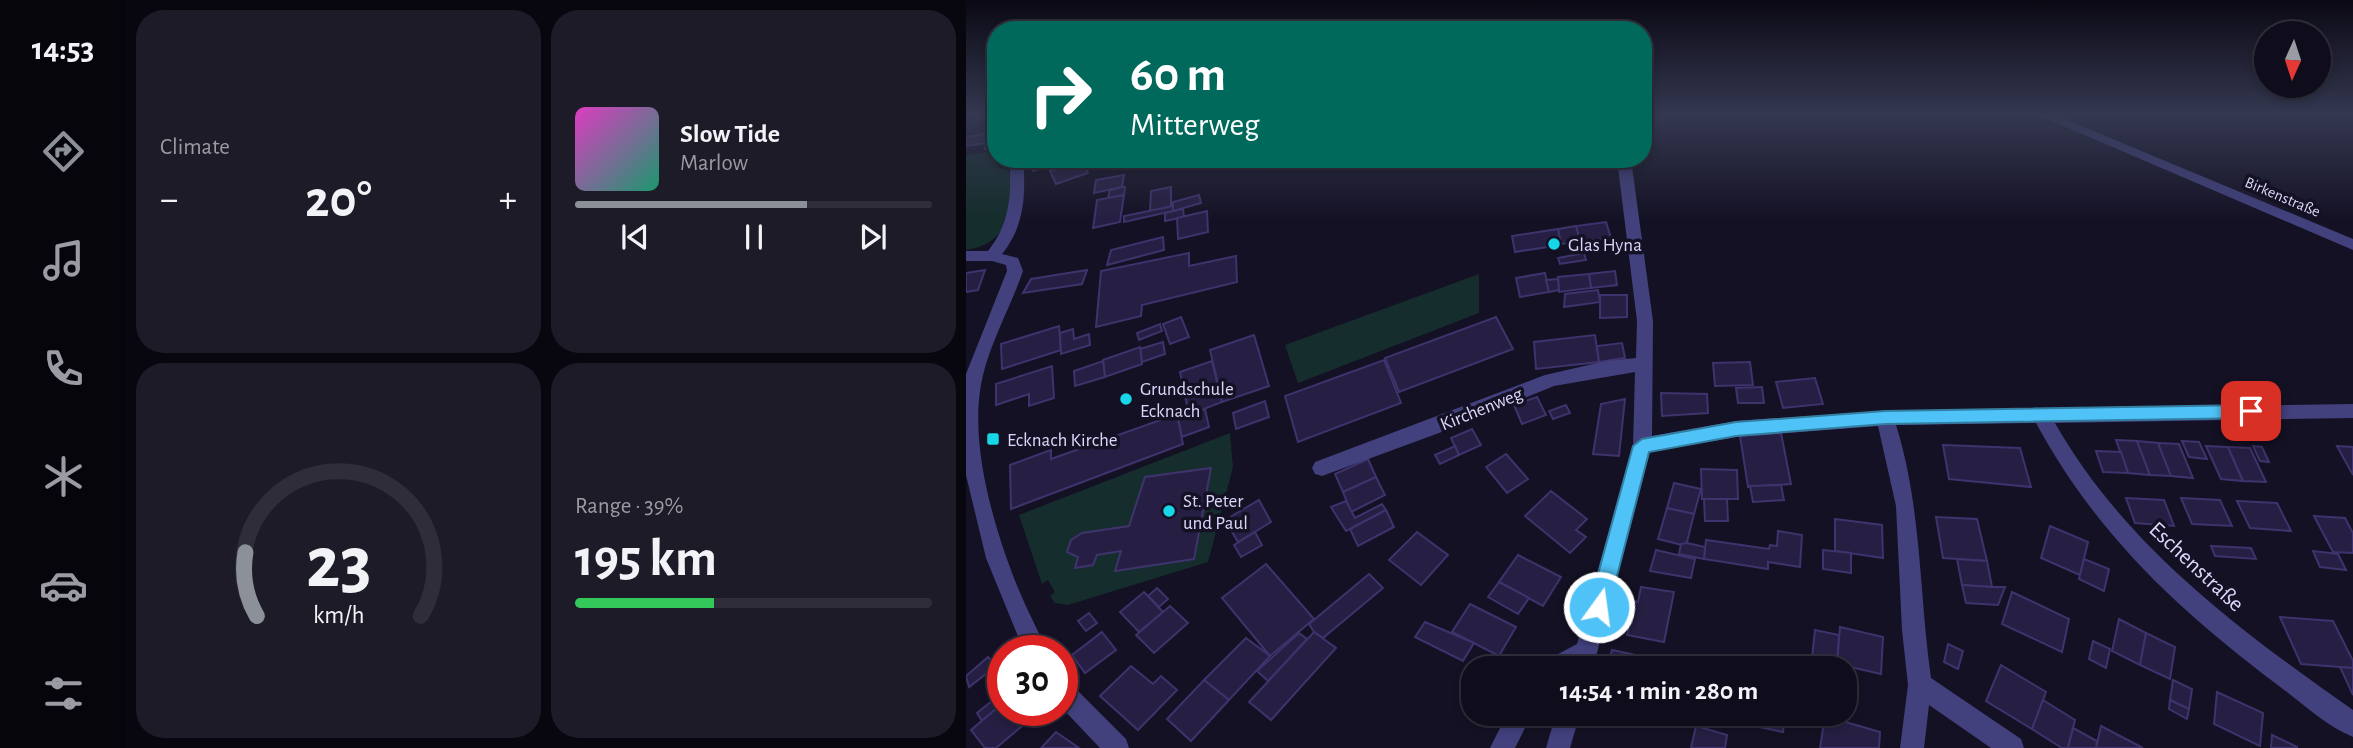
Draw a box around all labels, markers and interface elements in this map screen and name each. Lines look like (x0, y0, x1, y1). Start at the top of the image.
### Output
north arrow (2254, 21, 2331, 98)
map controls (2254, 21, 2331, 98)
text: 14:53 (32, 33, 94, 65)
icon: right (1015, 49, 1106, 140)
text: 60 m (1130, 51, 1226, 100)
text: Mitterweg (1130, 109, 1260, 141)
text: Slow Tide (680, 121, 780, 147)
icon: directions (39, 127, 88, 176)
text: Climate (160, 136, 230, 159)
text: Marlow (680, 152, 748, 175)
text: 20° (305, 174, 372, 226)
street label: Birkenstraße (2243, 174, 2323, 220)
text: − (160, 181, 178, 219)
text: + (499, 181, 517, 219)
icon: previous (616, 218, 654, 256)
icon: pause (735, 218, 773, 256)
icon: next (854, 218, 892, 256)
icon: music (39, 236, 88, 285)
marker: Glas Hyna (1546, 236, 1562, 252)
place label: Glas Hyna (1568, 236, 1642, 255)
icon: phone (39, 344, 88, 393)
place label: Grundschule Ecknach (1140, 380, 1234, 421)
pin (2221, 381, 2281, 441)
street label: Kirchenweg (1438, 384, 1526, 434)
marker: Grundschule Ecknach (1118, 391, 1134, 407)
icon: arrive (2232, 392, 2270, 430)
marker: Ecknach Kirche (985, 431, 1001, 447)
place label: Ecknach Kirche (1007, 431, 1118, 450)
icon: climate (39, 452, 88, 501)
place label: St. Peter und Paul (1183, 492, 1248, 533)
text: Range · 39% (575, 495, 683, 518)
marker: St. Peter und Paul (1161, 503, 1177, 519)
street label: Eschenstraße (2144, 518, 2248, 616)
text: 23 (306, 529, 371, 602)
text: 195 km (575, 533, 717, 585)
icon: car (39, 561, 88, 610)
position arrow (1562, 570, 1636, 644)
text: km/h (313, 603, 364, 628)
speed limit sign: 30 (987, 635, 1078, 726)
icon: filters (39, 669, 88, 718)
text: 14:54 · 1 min · 280 m (1560, 678, 1758, 704)

